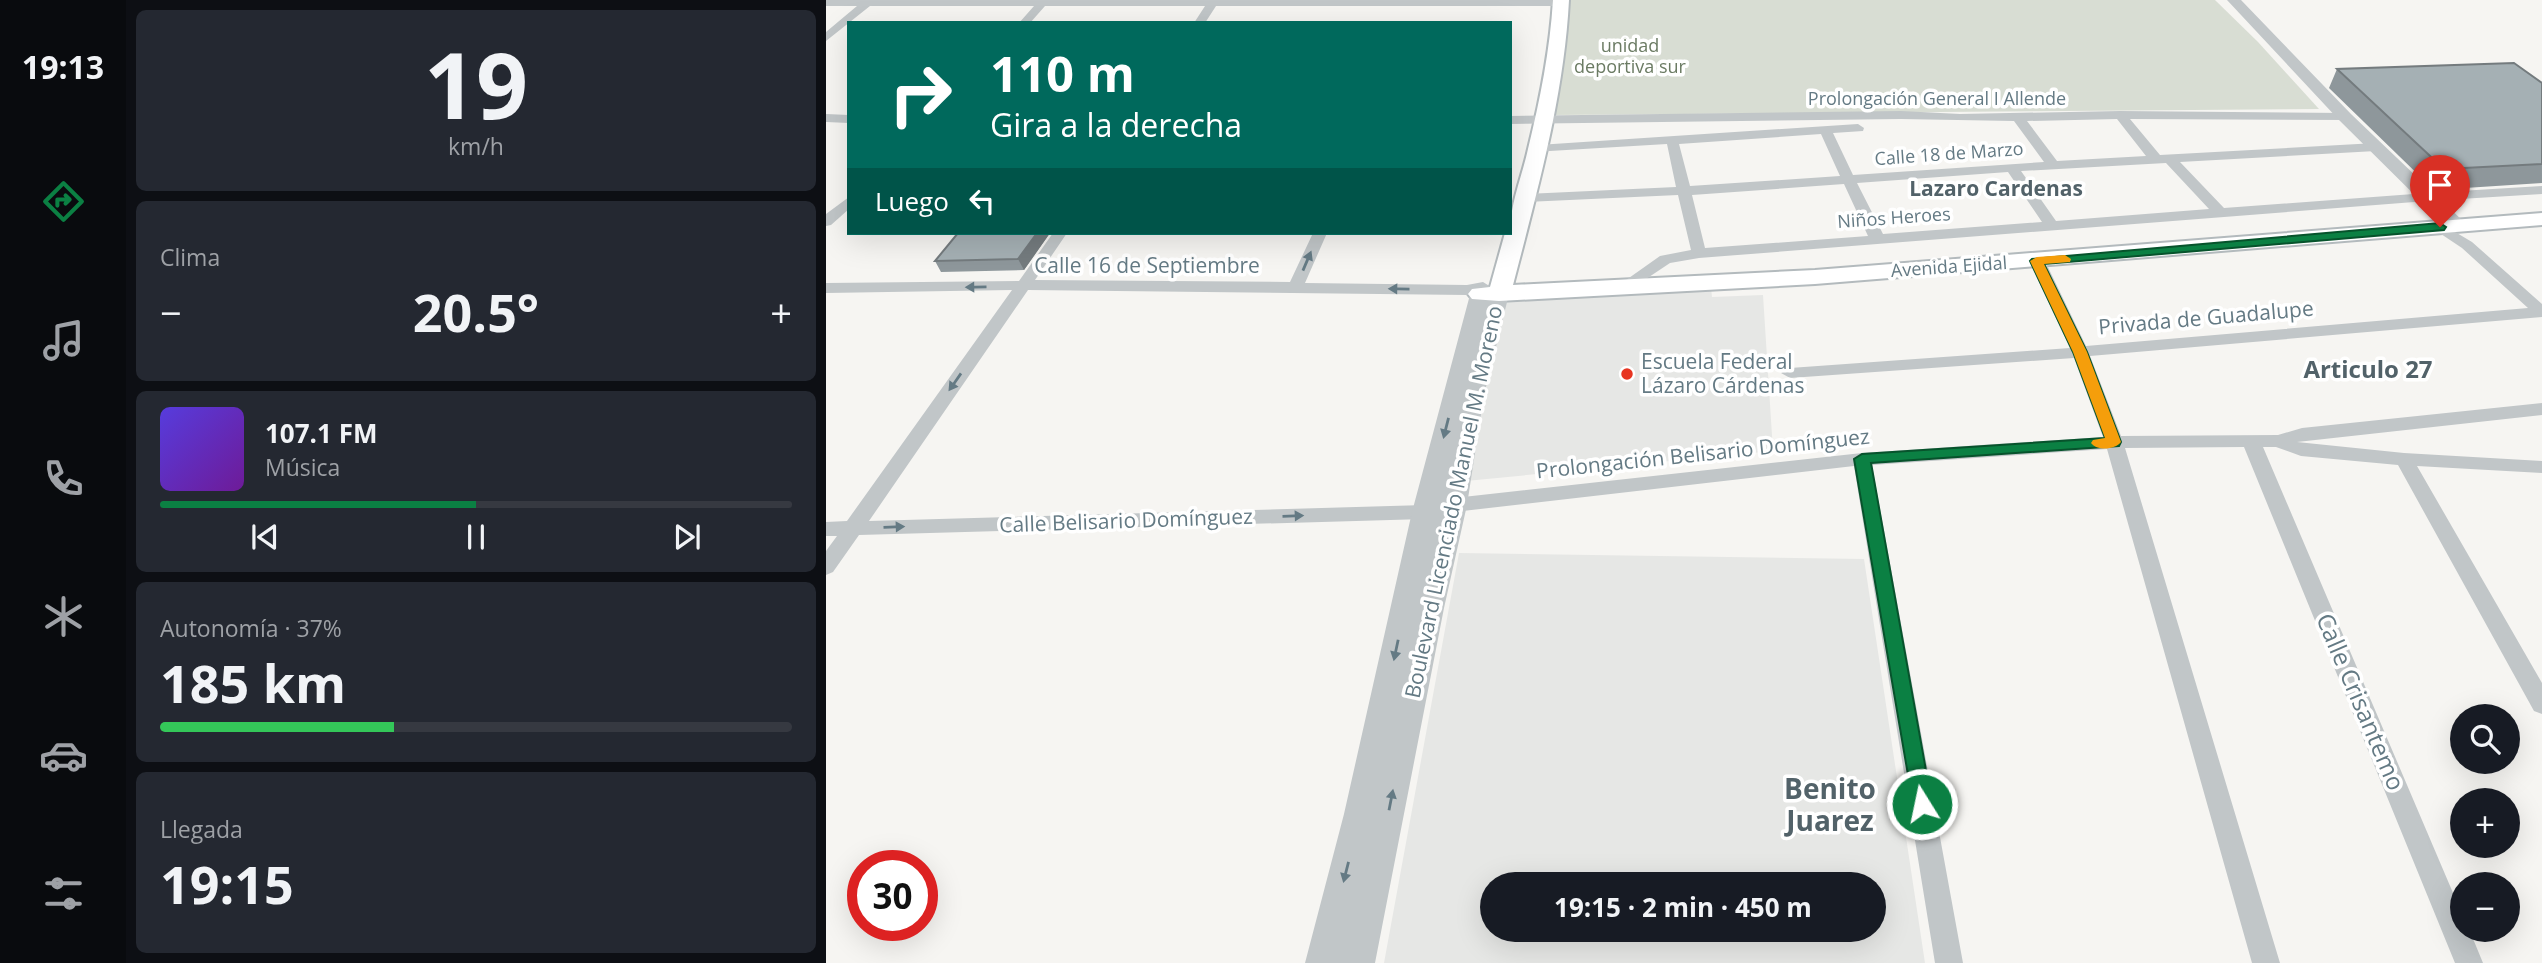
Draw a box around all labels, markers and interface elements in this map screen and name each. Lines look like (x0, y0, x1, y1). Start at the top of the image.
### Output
text: 19 (424, 22, 528, 146)
park label: unidad deportiva sur (1574, 33, 1687, 78)
text: 110 m (990, 40, 1135, 106)
text: 19:13 (22, 45, 104, 88)
icon: right (875, 49, 966, 140)
street label: Prolongación General I Allende (1808, 86, 2066, 110)
text: Gira a la derecha (990, 103, 1242, 146)
text: km/h (448, 130, 504, 162)
street label: Calle 18 de Marzo (1874, 136, 2024, 170)
pin (2410, 155, 2470, 227)
icon: arrive (2421, 166, 2459, 204)
district label: Lazaro Cardenas (1909, 174, 2083, 202)
icon: directions (39, 177, 88, 226)
icon: left (963, 182, 1001, 220)
text: Luego (875, 183, 949, 219)
street label: Niños Heroes (1836, 201, 1951, 233)
text: Clima (160, 241, 220, 273)
one-way arrow (1302, 250, 1313, 271)
street label: Avenida Ejidal (1890, 250, 2008, 282)
street label: Calle 16 de Septiembre (1034, 251, 1260, 279)
text: 20.5° (413, 276, 539, 347)
one-way arrow (964, 281, 986, 293)
one-way arrow (1388, 283, 1410, 295)
text: − (160, 286, 182, 338)
text: + (770, 286, 792, 338)
street label: Privada de Guadalupe (2097, 294, 2315, 340)
street label: Boulevard Licenciado Manuel M. Moreno (1398, 303, 1508, 700)
icon: music (39, 316, 88, 365)
place label: Escuela Federal Lázaro Cárdenas (1641, 347, 1805, 399)
district label: Articulo 27 (2303, 352, 2433, 385)
marker: Escuela Federal Lázaro Cárdenas (1619, 366, 1635, 382)
one-way arrow (948, 373, 962, 391)
text: 107.1 FM (265, 415, 377, 451)
one-way arrow (1440, 417, 1451, 439)
street label: Prolongación Belisario Domínguez (1535, 422, 1871, 484)
text: Música (265, 451, 340, 483)
icon: phone (39, 454, 88, 503)
street label: Calle Belisario Domínguez (999, 502, 1253, 538)
one-way arrow (1282, 510, 1304, 522)
icon: previous (246, 518, 284, 556)
icon: pause (457, 518, 495, 556)
icon: next (668, 518, 706, 556)
one-way arrow (883, 522, 905, 533)
icon: climate (39, 592, 88, 641)
street label: Calle Crisantemo (2309, 608, 2414, 795)
text: Autonomía · 37% (160, 612, 342, 644)
one-way arrow (1390, 639, 1401, 661)
text: 185 km (160, 647, 346, 718)
map controls (2450, 704, 2520, 942)
button: search (2450, 704, 2520, 774)
icon: car (39, 731, 88, 780)
position arrow (1885, 767, 1959, 841)
district label: Benito Juarez (1783, 769, 1876, 839)
button: + (2450, 788, 2520, 858)
one-way arrow (1386, 789, 1397, 811)
text: Llegada (160, 813, 243, 845)
text: 19:15 (160, 848, 294, 919)
speed limit sign: 30 (847, 850, 938, 941)
one-way arrow (1340, 861, 1351, 883)
icon: filters (39, 869, 88, 918)
button: − (2450, 872, 2520, 942)
text: 19:15 · 2 min · 450 m (1554, 889, 1812, 925)

